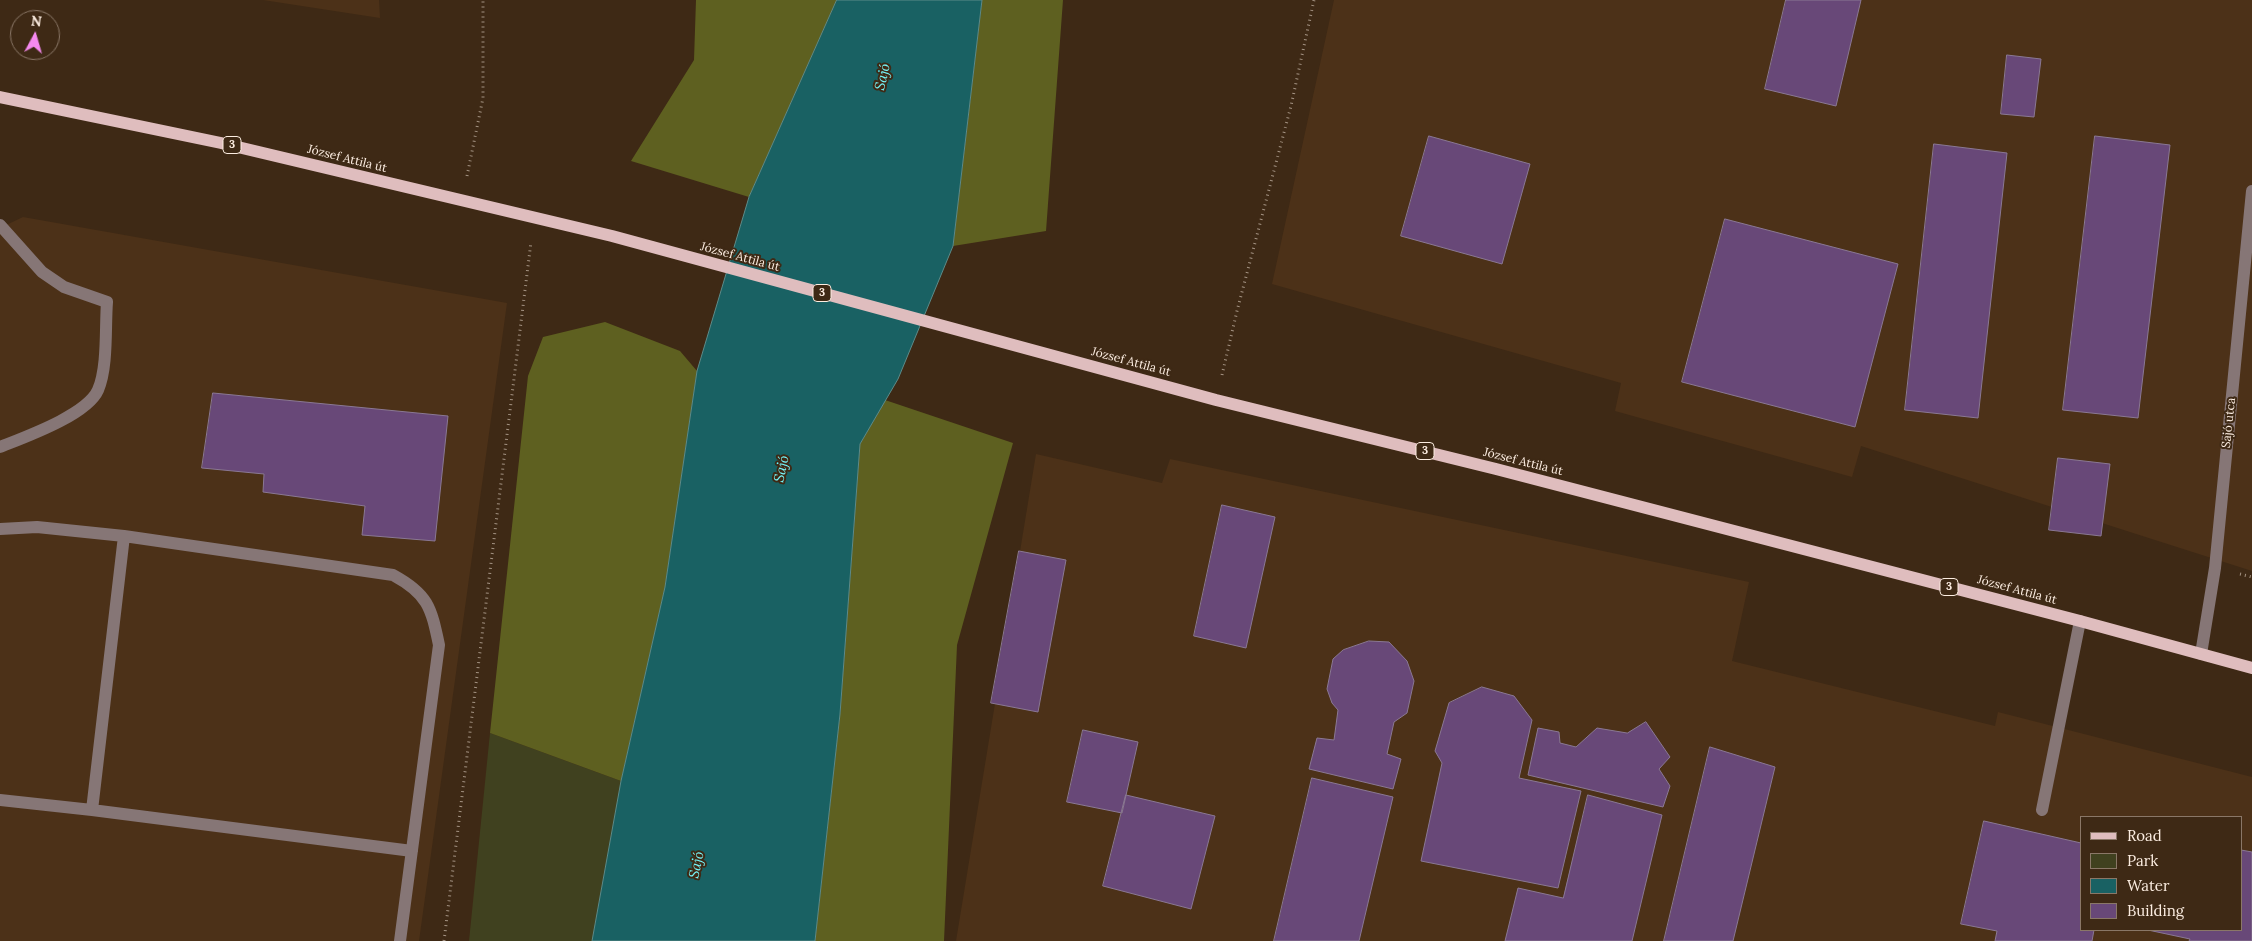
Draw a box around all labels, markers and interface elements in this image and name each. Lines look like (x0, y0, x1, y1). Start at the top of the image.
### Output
north arrow (10, 10, 60, 60)
text: N (30, 12, 43, 31)
water label: Sajó (872, 62, 894, 92)
road number: 3 (223, 136, 241, 154)
street label: József Attila út (306, 142, 388, 176)
street label: József Attila út (699, 240, 781, 274)
road number: 3 (813, 284, 831, 302)
street label: József Attila út (1090, 345, 1172, 379)
street label: Sajó utca (2219, 397, 2239, 449)
road number: 3 (1416, 442, 1434, 460)
street label: József Attila út (1482, 445, 1564, 479)
water label: Sajó (771, 454, 793, 484)
street label: József Attila út (1976, 573, 2058, 607)
road number: 3 (1940, 578, 1958, 596)
legend (2080, 816, 2242, 931)
text: Road (2127, 826, 2162, 845)
water label: Sajó (686, 850, 708, 880)
text: Park (2127, 851, 2158, 870)
text: Water (2127, 876, 2169, 895)
text: Building (2127, 901, 2184, 920)

